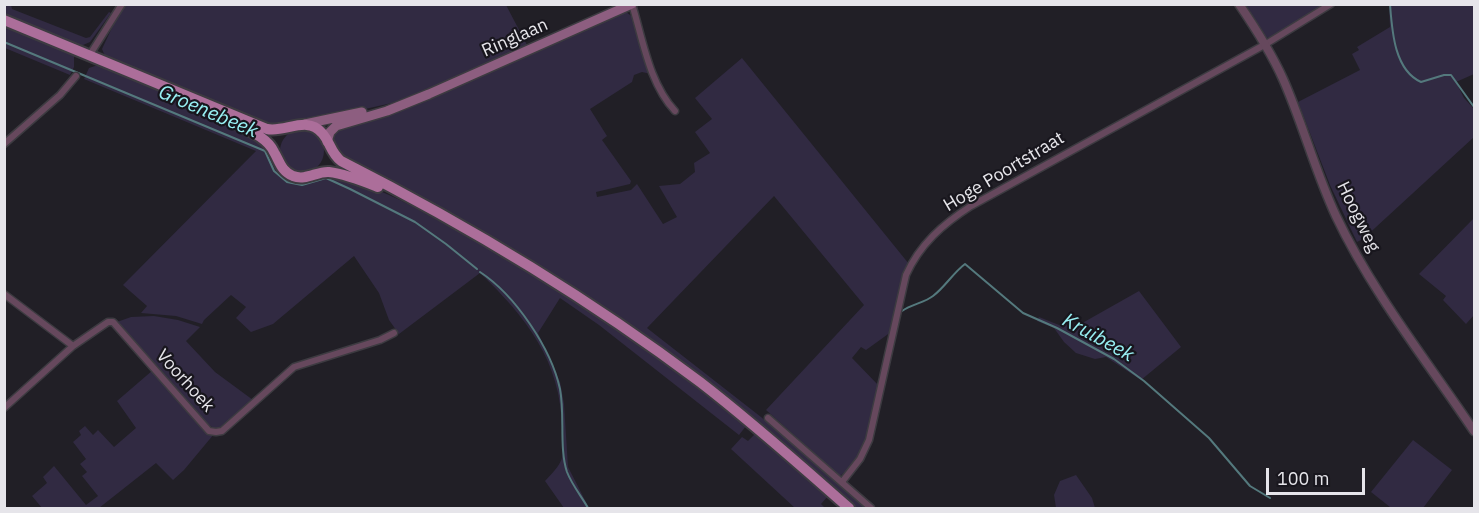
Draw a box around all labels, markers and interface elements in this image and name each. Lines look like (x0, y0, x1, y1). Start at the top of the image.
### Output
street label: Ringlaan (479, 14, 551, 62)
water label: Groenebeek (155, 80, 261, 144)
street label: Hoge Poortstraat (940, 127, 1068, 217)
street label: Hoogweg (1332, 178, 1384, 256)
water label: Kruibeek (1058, 309, 1138, 367)
street label: Voorhoek (151, 345, 219, 417)
scale bar (1269, 456, 1368, 494)
text: 100 m (1277, 467, 1329, 490)

